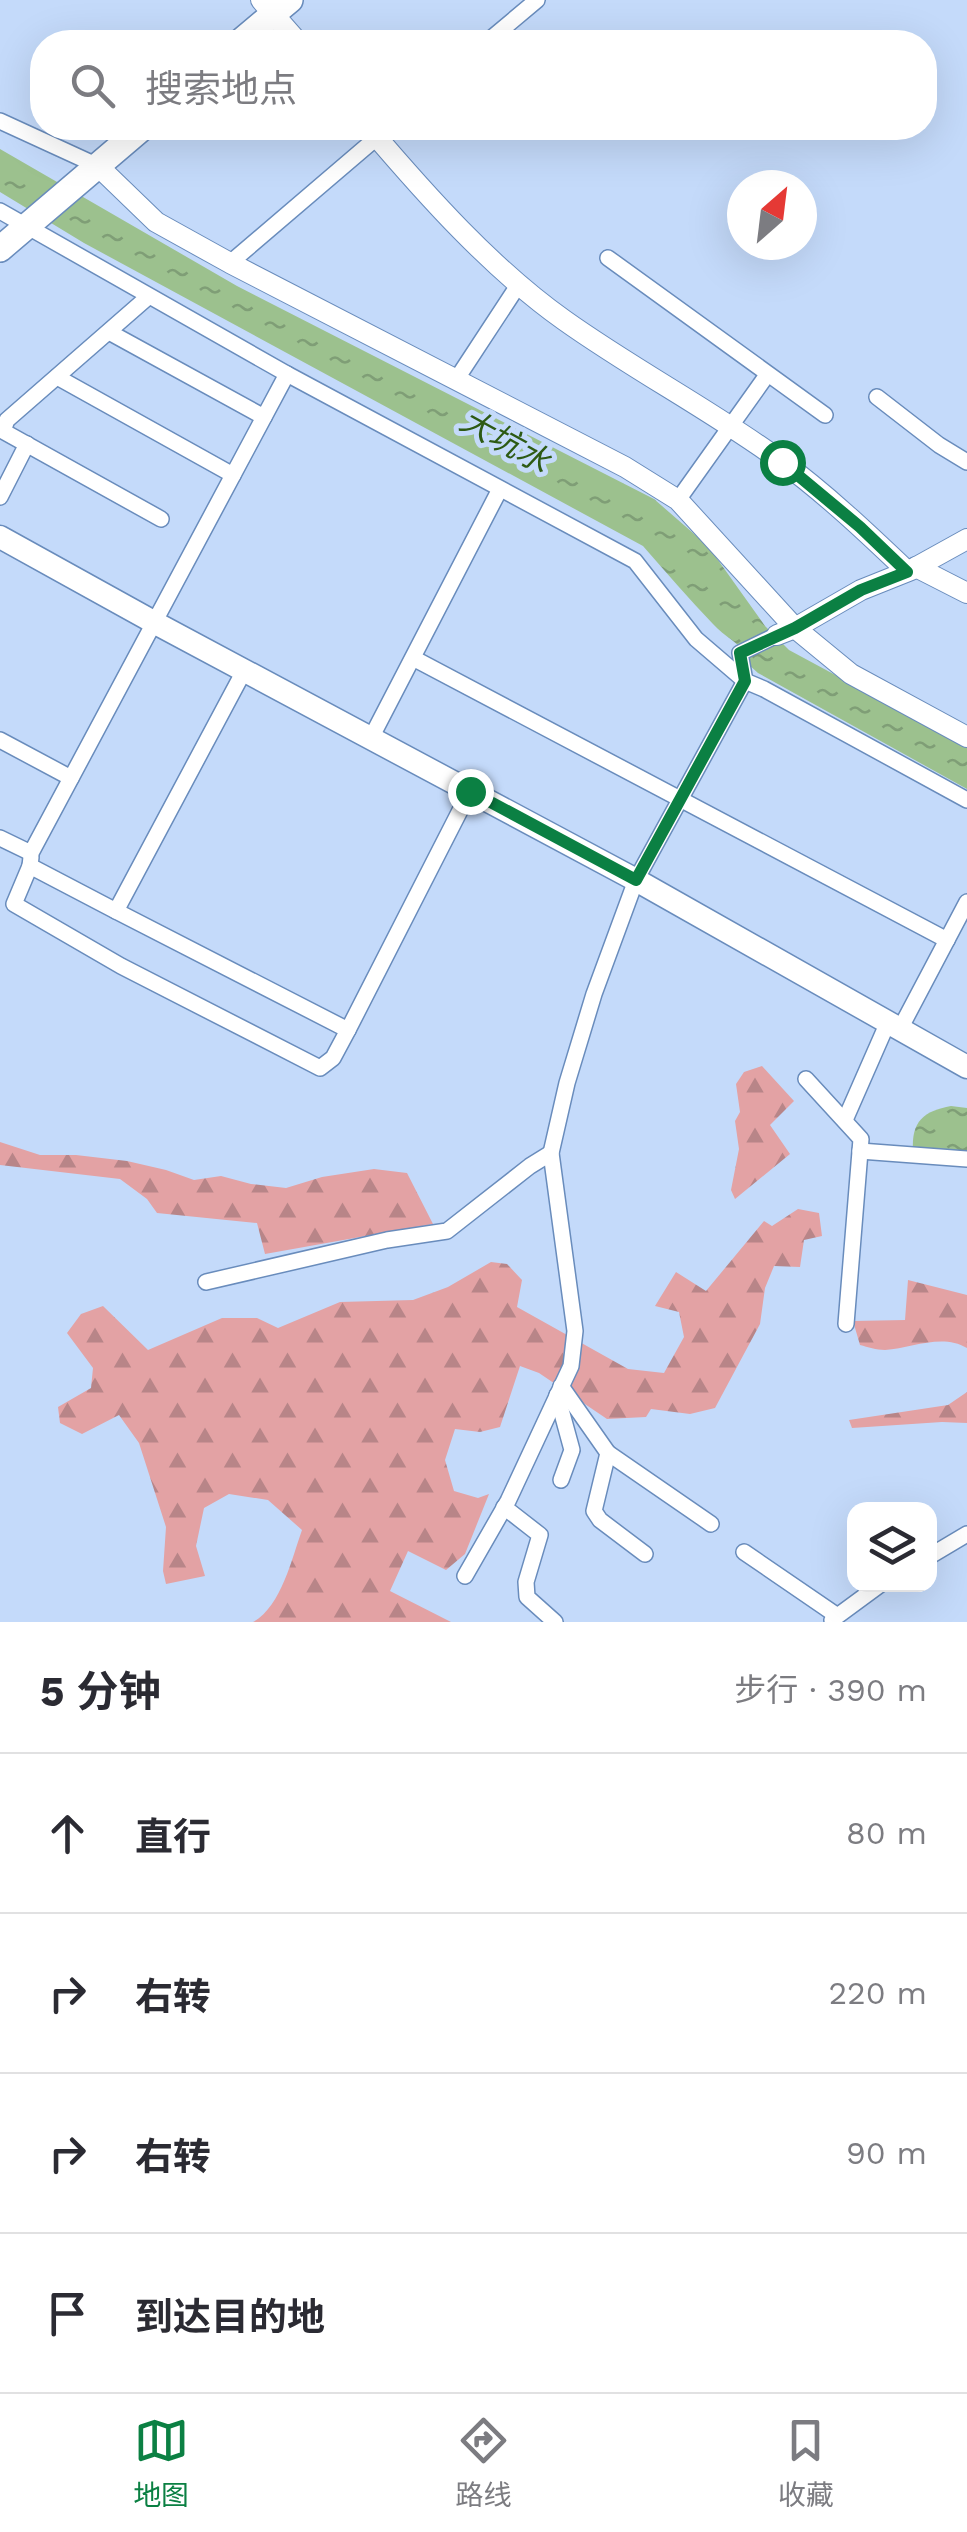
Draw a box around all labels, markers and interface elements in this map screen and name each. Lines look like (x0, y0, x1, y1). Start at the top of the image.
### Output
search box (30, 30, 937, 140)
icon: search (65, 58, 120, 113)
text: 搜索地点 (145, 67, 297, 111)
north arrow (727, 170, 817, 260)
water label: 大坑水 (454, 401, 558, 482)
route start (760, 440, 806, 486)
route end (448, 769, 494, 815)
map controls (847, 1502, 937, 1592)
button: layers (847, 1502, 937, 1592)
text: 5 分钟 (40, 1667, 161, 1716)
text: 步行 · 390 m (734, 1671, 927, 1709)
icon: ahead (40, 1806, 95, 1861)
text: 80 m (846, 1814, 927, 1852)
text: 直行 (135, 1815, 211, 1859)
icon: right (40, 1966, 95, 2021)
text: 220 m (828, 1974, 927, 2012)
text: 右转 (135, 1975, 211, 2019)
icon: right (40, 2126, 95, 2181)
text: 90 m (846, 2134, 927, 2172)
text: 右转 (135, 2135, 211, 2179)
icon: arrive (40, 2286, 95, 2341)
text: 到达目的地 (135, 2295, 325, 2339)
tab: 地图 (133, 2413, 189, 2513)
tab: 路线 (455, 2413, 512, 2513)
tab: 收藏 (778, 2413, 834, 2513)

